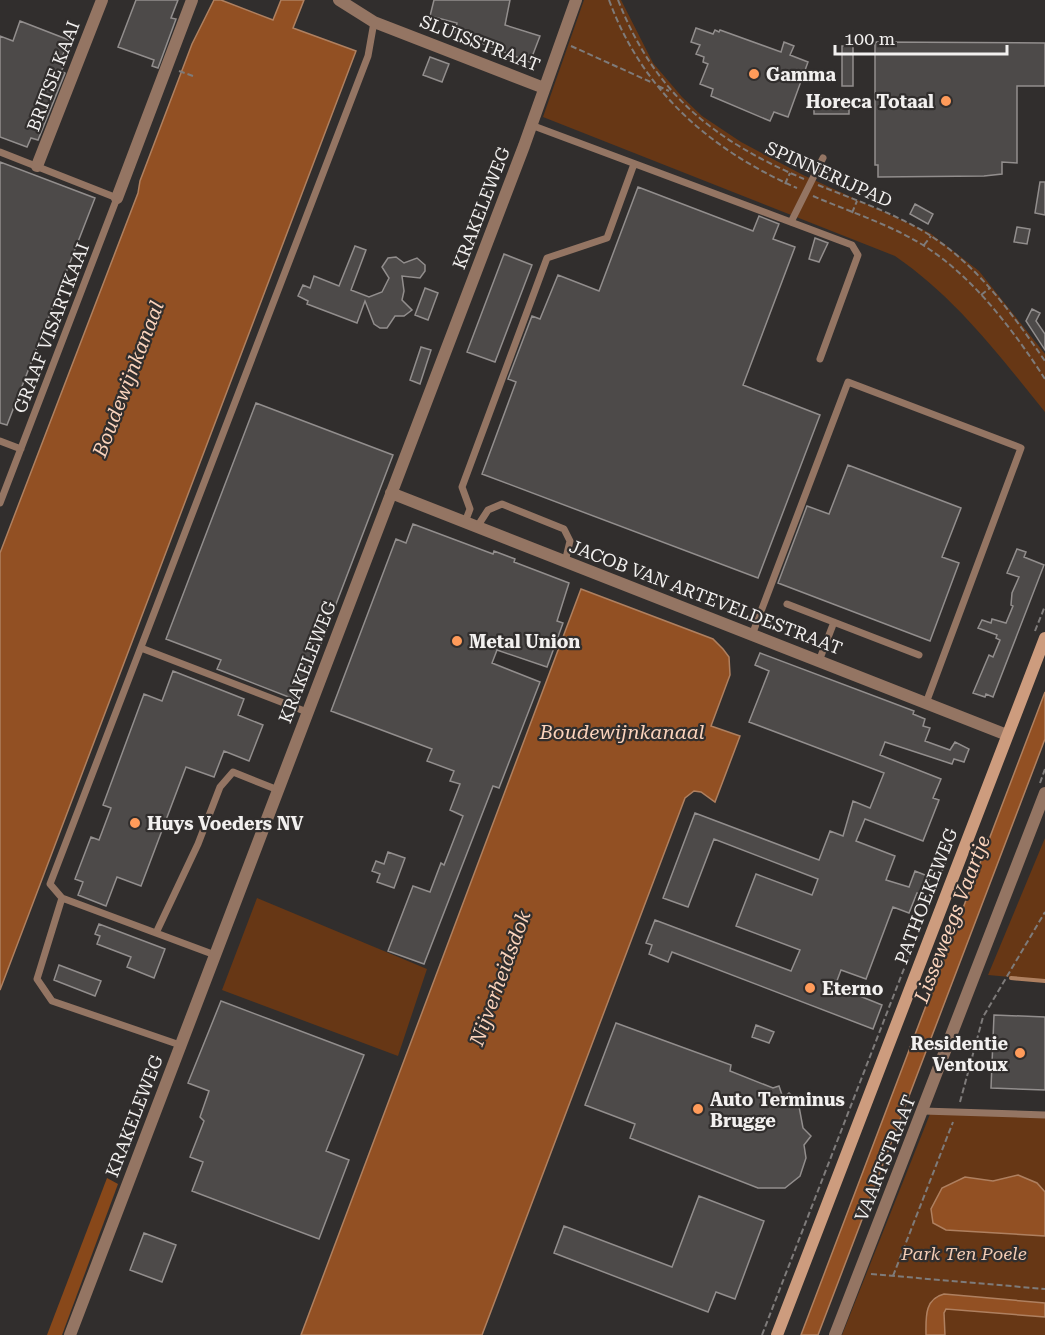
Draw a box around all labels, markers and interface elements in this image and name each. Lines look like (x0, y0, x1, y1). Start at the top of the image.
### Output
street label: SLUISSTRAAT (417, 10, 543, 76)
street label: BRITSE KAAI (22, 18, 84, 134)
scale bar (835, 18, 1008, 56)
text: 100 m (844, 28, 895, 49)
place label: Gamma (766, 64, 836, 85)
marker: Gamma (747, 67, 761, 81)
place label: Horeca Totaal (806, 91, 934, 112)
marker: Horeca Totaal (939, 94, 953, 108)
street label: SPINNERIJPAD (762, 137, 896, 211)
street label: KRAKELEWEG (448, 144, 514, 272)
street label: GRAAF VISARTKAAI (9, 240, 93, 416)
water label: Boudewijnkanaal (87, 298, 169, 461)
street label: JACOB VAN ARTEVELDESTRAAT (567, 535, 845, 659)
street label: KRAKELEWEG (274, 598, 340, 726)
place label: Metal Union (469, 631, 580, 652)
marker: Metal Union (450, 634, 464, 648)
water label: Boudewijnkanaal (538, 720, 705, 744)
place label: Huys Voeders NV (147, 813, 304, 834)
marker: Huys Voeders NV (128, 816, 142, 830)
street label: PATHOEKEWEG (890, 825, 962, 967)
water label: Lisseweegs Vaartje (909, 832, 995, 1007)
water label: Nijverheidsdok (464, 907, 536, 1050)
place label: Eterno (822, 978, 884, 999)
marker: Eterno (803, 981, 817, 995)
place label: Residentie Ventoux (911, 1033, 1008, 1075)
marker: Residentie Ventoux (1013, 1046, 1027, 1060)
street label: KRAKELEWEG (101, 1052, 167, 1180)
place label: Auto Terminus Brugge (710, 1089, 845, 1131)
street label: VAARTSTRAAT (850, 1092, 920, 1224)
marker: Auto Terminus Brugge (691, 1102, 705, 1116)
park label: Park Ten Poele (900, 1243, 1027, 1264)

